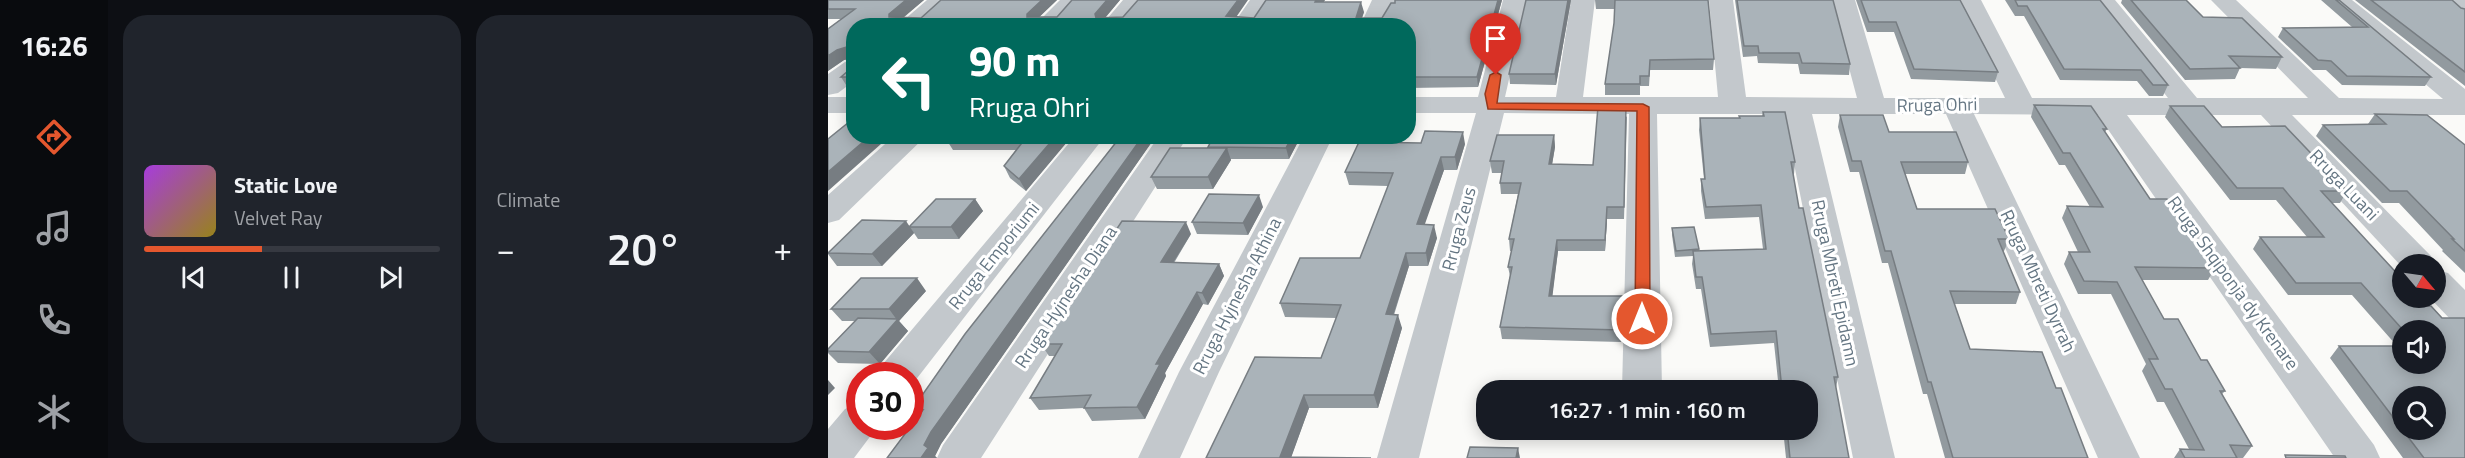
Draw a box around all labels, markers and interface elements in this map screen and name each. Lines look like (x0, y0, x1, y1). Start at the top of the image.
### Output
pin (1470, 13, 1521, 75)
icon: arrive (1479, 22, 1512, 55)
text: 16:26 (20, 25, 88, 66)
text: 90 m (969, 28, 1061, 92)
icon: left (870, 42, 948, 120)
text: Rruga Ohri (969, 86, 1090, 127)
street label: Rruga Ohri (1896, 90, 1978, 119)
icon: directions (33, 116, 75, 158)
street label: Rruga Luani (2303, 143, 2385, 226)
text: Static Love (234, 168, 337, 202)
text: Climate (497, 184, 560, 215)
street label: Rruga Zeus (1434, 184, 1483, 274)
street label: Rruga Shqiponja dy Krenare (2161, 190, 2306, 375)
street label: Rruga Emporiumi (942, 196, 1046, 315)
street label: Rruga Mbreti Epidamn (1805, 197, 1866, 369)
text: Velvet Ray (234, 202, 323, 233)
street label: Rruga Mbreti Dyrrah (1994, 205, 2083, 356)
icon: music (33, 207, 75, 249)
street label: Rruga Hyjnesha Athina (1185, 213, 1288, 379)
text: 20° (606, 214, 682, 282)
street label: Rruga Hyjnesha Diana (1008, 220, 1123, 373)
text: − (497, 224, 515, 274)
text: + (774, 224, 792, 274)
north arrow (2392, 254, 2446, 308)
map controls (2392, 254, 2446, 440)
icon: previous (177, 261, 210, 294)
icon: pause (275, 261, 308, 294)
icon: next (374, 261, 407, 294)
position arrow (1610, 287, 1674, 351)
icon: phone (33, 299, 75, 341)
button: sound (2392, 320, 2446, 374)
speed limit sign: 30 (846, 362, 924, 440)
button: search (2392, 386, 2446, 440)
icon: climate (33, 391, 75, 433)
text: 16:27 · 1 min · 160 m (1548, 393, 1746, 427)

